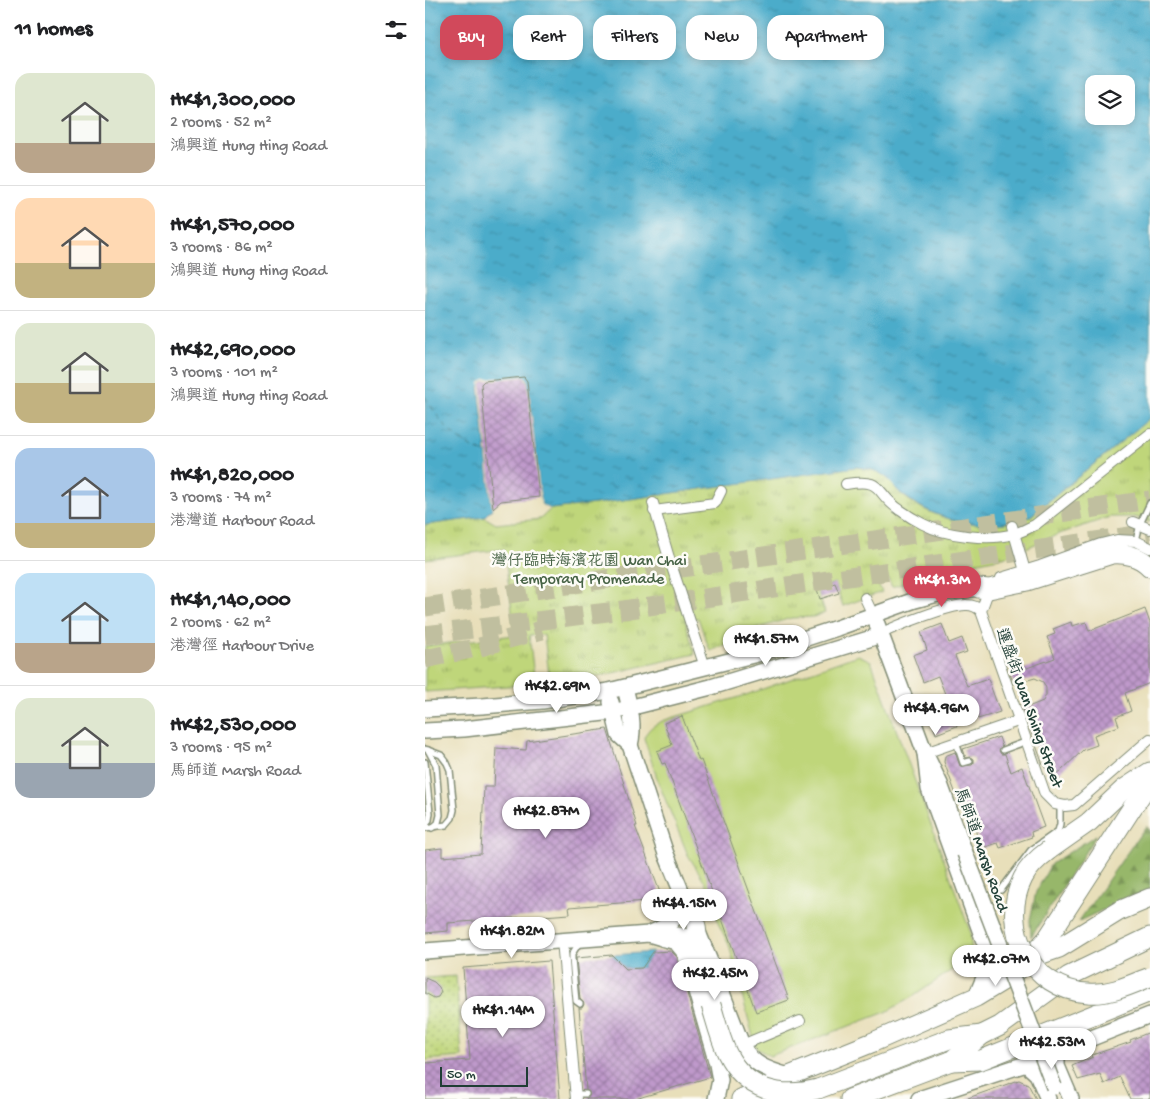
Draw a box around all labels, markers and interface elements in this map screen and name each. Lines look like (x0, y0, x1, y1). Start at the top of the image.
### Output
chip: Buy (440, 15, 503, 60)
chip: Rent (513, 15, 583, 60)
chip: Filters (593, 15, 676, 60)
chip: New (686, 15, 757, 60)
chip: Apartment (767, 15, 884, 60)
icon: filters (382, 16, 410, 44)
text: 11 homes (15, 18, 93, 43)
map controls (1085, 75, 1135, 125)
button: layers (1085, 75, 1135, 125)
text: HK$1,300,000 (170, 89, 295, 114)
icon: home (55, 93, 115, 153)
text: 2 rooms · 52 m² (170, 114, 272, 133)
text: 鴻興道 Hung Hing Road (170, 138, 327, 157)
text: HK$1,570,000 (170, 214, 294, 239)
icon: home (55, 218, 115, 278)
text: 3 rooms · 86 m² (170, 239, 273, 258)
text: 鴻興道 Hung Hing Road (170, 263, 327, 282)
text: HK$2,690,000 (170, 339, 295, 364)
icon: home (55, 343, 115, 403)
text: 3 rooms · 101 m² (170, 364, 278, 383)
text: 鴻興道 Hung Hing Road (170, 388, 327, 407)
text: HK$1,820,000 (170, 464, 294, 489)
icon: home (55, 468, 115, 528)
text: 3 rooms · 74 m² (170, 489, 272, 508)
text: 港灣道 Harbour Road (170, 513, 314, 532)
park label: 灣仔臨時海濱花園 Wan Chai Temporary Promenade (491, 551, 687, 590)
pin: HK$1.3M (896, 566, 988, 608)
text: HK$1.3M (914, 572, 970, 591)
text: HK$1,140,000 (170, 589, 291, 614)
icon: home (55, 593, 115, 653)
text: 2 rooms · 62 m² (170, 614, 271, 633)
pin: HK$1.57M (714, 624, 818, 667)
street label: 運盛街 Wan Shing Street (990, 625, 1068, 792)
text: HK$1.57M (734, 631, 798, 650)
text: 港灣徑 Harbour Drive (170, 638, 314, 657)
pin: HK$2.69M (505, 672, 609, 714)
text: HK$2.69M (524, 678, 590, 697)
pin: HK$4.96M (884, 694, 988, 736)
text: HK$4.96M (904, 700, 968, 719)
text: HK$2,530,000 (170, 714, 296, 739)
icon: home (55, 718, 115, 778)
text: 3 rooms · 95 m² (170, 739, 272, 758)
text: 馬師道 Marsh Road (170, 763, 301, 782)
street label: 馬師道 Marsh Road (948, 785, 1012, 916)
pin: HK$2.87M (494, 796, 598, 839)
text: HK$2.87M (513, 803, 579, 822)
pin: HK$4.15M (632, 888, 736, 931)
text: HK$4.15M (652, 895, 716, 914)
pin: HK$1.82M (460, 916, 564, 959)
text: HK$1.82M (480, 923, 544, 942)
pin: HK$2.07M (944, 944, 1048, 987)
text: HK$2.07M (963, 951, 1029, 970)
pin: HK$2.45M (663, 958, 767, 1001)
text: HK$2.45M (682, 965, 748, 984)
pin: HK$1.14M (451, 996, 555, 1038)
text: HK$1.14M (472, 1002, 534, 1021)
pin: HK$2.53M (1000, 1028, 1104, 1070)
text: HK$2.53M (1019, 1034, 1085, 1053)
scale bar (440, 1064, 527, 1087)
text: 50 m (447, 1067, 476, 1084)

